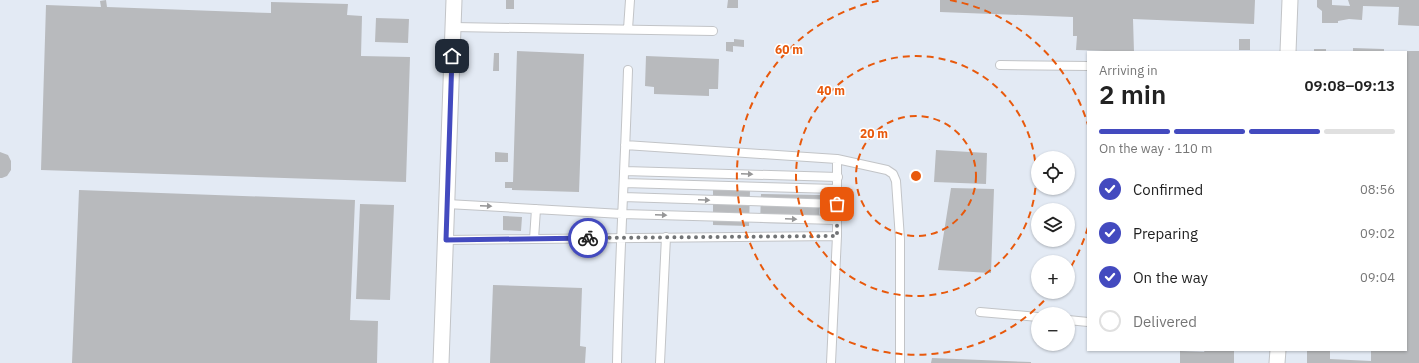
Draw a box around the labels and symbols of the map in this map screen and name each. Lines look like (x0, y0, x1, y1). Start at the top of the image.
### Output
pin (435, 39, 469, 73)
text: 60 m (775, 42, 803, 57)
text: 40 m (817, 83, 845, 98)
text: 20 m (860, 126, 888, 141)
centre of rings (909, 169, 923, 183)
one-way arrow (741, 171, 754, 177)
pin (820, 187, 854, 221)
one-way arrow (698, 196, 710, 203)
one-way arrow (480, 203, 493, 209)
one-way arrow (655, 212, 668, 218)
one-way arrow (785, 215, 797, 222)
courier (568, 218, 608, 258)

